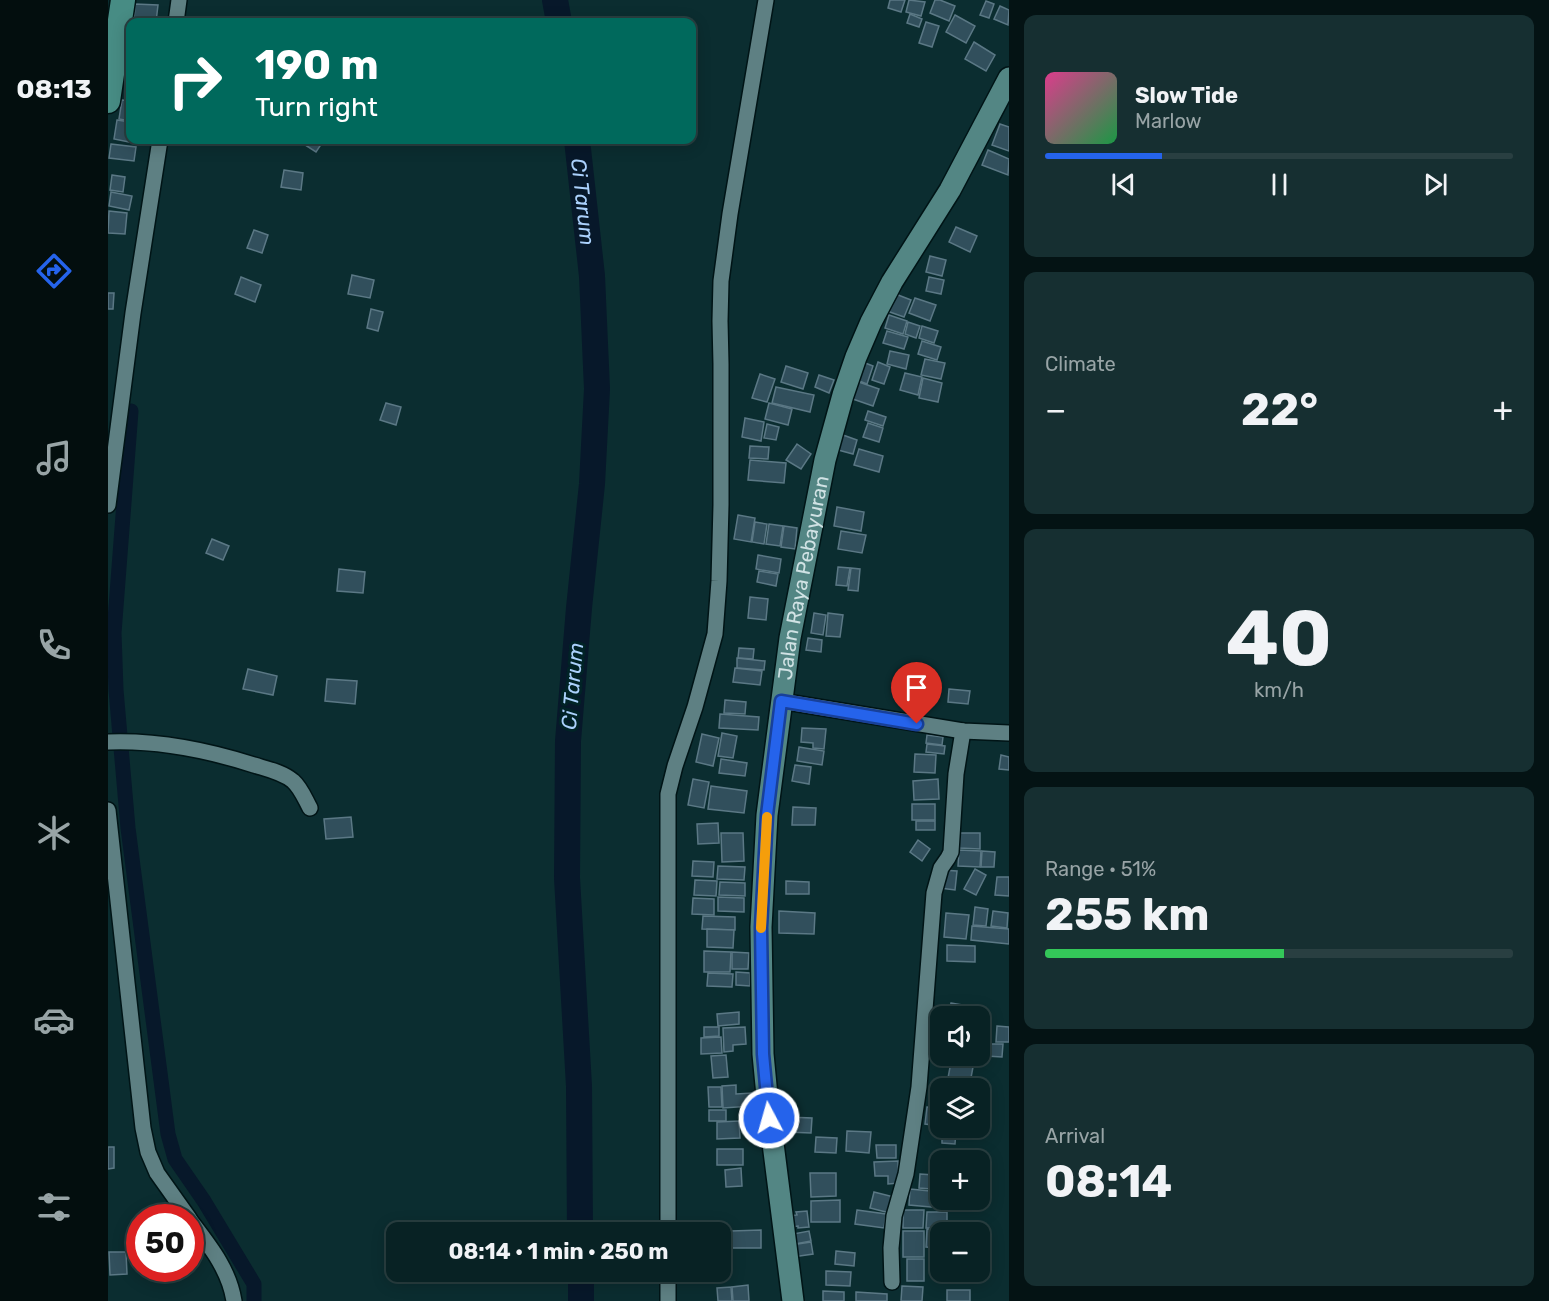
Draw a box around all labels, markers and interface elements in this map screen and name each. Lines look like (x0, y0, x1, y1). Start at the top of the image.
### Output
text: 190 m (255, 40, 379, 90)
icon: right (156, 42, 234, 120)
text: 08:13 (16, 73, 92, 105)
text: Slow Tide (1135, 82, 1238, 109)
text: Turn right (255, 91, 378, 123)
text: Marlow (1135, 109, 1202, 133)
water label: Ci Tarum (567, 157, 601, 246)
icon: previous (1107, 168, 1140, 201)
icon: pause (1263, 168, 1296, 201)
icon: next (1419, 168, 1452, 201)
icon: directions (33, 250, 75, 292)
text: Climate (1045, 352, 1116, 376)
text: 22° (1241, 383, 1318, 436)
text: − (1045, 390, 1066, 429)
text: + (1492, 390, 1513, 429)
icon: music (33, 437, 75, 479)
street label: Jalan Raya Pebayuran (773, 474, 834, 681)
text: 40 (1226, 592, 1332, 685)
icon: phone (33, 624, 75, 666)
water label: Ci Tarum (556, 641, 588, 731)
pin (891, 662, 942, 724)
icon: arrive (900, 671, 933, 704)
text: km/h (1254, 678, 1304, 702)
icon: climate (33, 812, 75, 854)
text: Range · 51% (1045, 857, 1156, 881)
text: 255 km (1045, 888, 1210, 941)
icon: car (33, 999, 75, 1041)
map controls (930, 1006, 990, 1282)
button: sound (930, 1006, 990, 1066)
button: layers (930, 1078, 990, 1138)
position arrow (737, 1086, 801, 1150)
text: Arrival (1045, 1124, 1105, 1148)
button: + (930, 1150, 990, 1210)
text: 08:14 (1045, 1155, 1172, 1208)
icon: filters (33, 1186, 75, 1228)
speed limit sign: 50 (126, 1204, 204, 1282)
button: − (930, 1222, 990, 1282)
text: 08:14 · 1 min · 250 m (448, 1238, 669, 1265)

